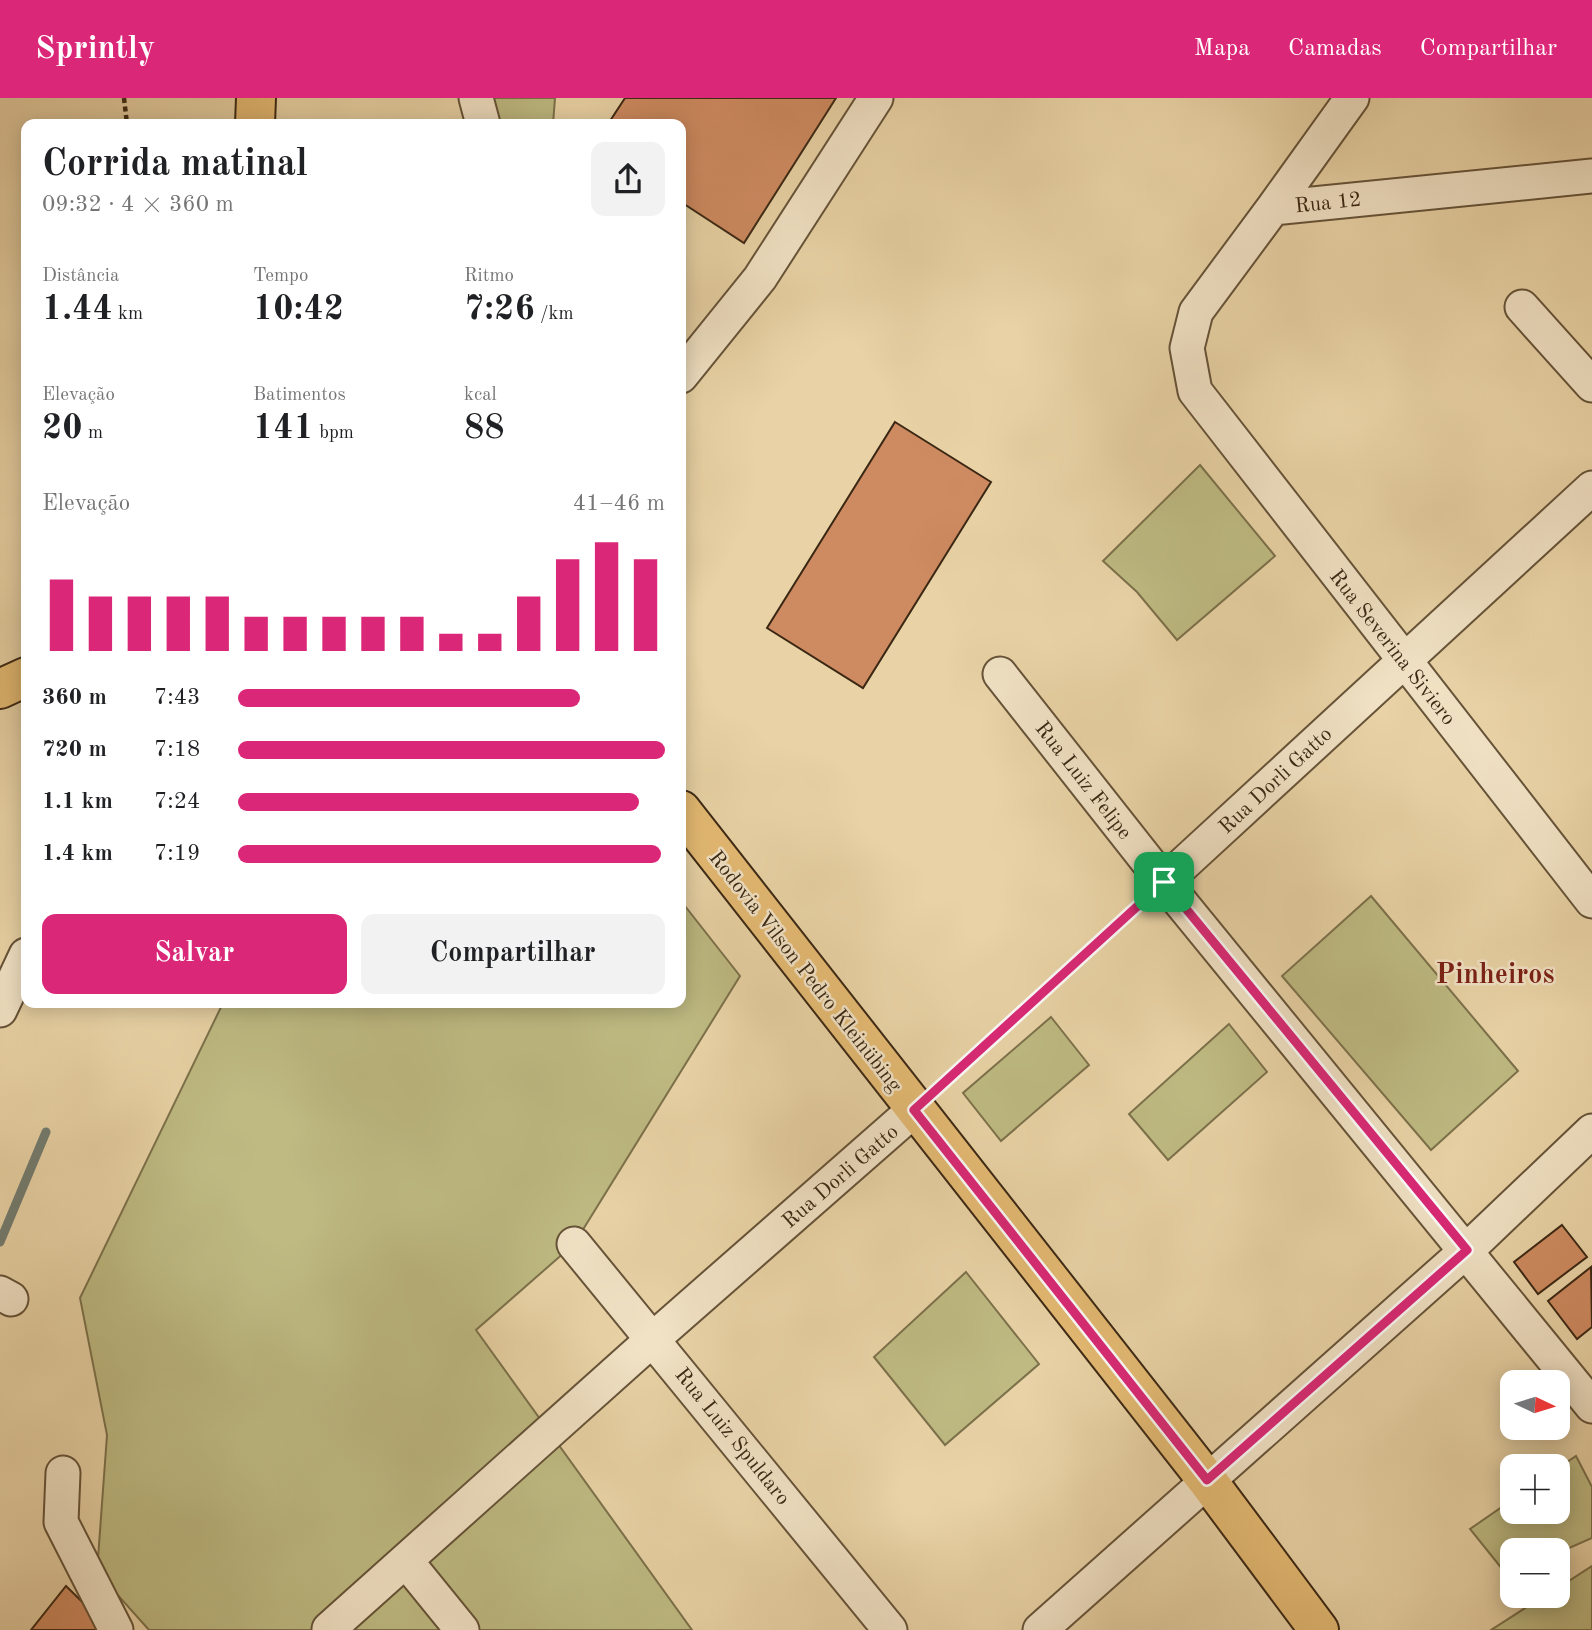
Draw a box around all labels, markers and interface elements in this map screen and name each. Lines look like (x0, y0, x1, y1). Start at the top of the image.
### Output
text: Sprintly (35, 33, 155, 66)
text: Mapa (1194, 37, 1250, 61)
text: Camadas (1288, 37, 1382, 61)
text: Compartilhar (1420, 37, 1557, 61)
button: share (591, 142, 665, 216)
text: Corrida matinal (42, 146, 308, 184)
street label: Rua 12 (1294, 190, 1363, 217)
text: 09:32 · 4 × 360 m (42, 193, 234, 216)
text: Distância (42, 267, 119, 286)
text: Tempo (253, 267, 308, 286)
text: Ritmo (464, 267, 514, 286)
text: 1.44 (42, 292, 113, 327)
text: 10:42 (253, 292, 344, 327)
text: 7:26 (464, 292, 535, 327)
text: km (113, 305, 143, 324)
text: /km (535, 305, 574, 324)
text: Elevação (42, 386, 115, 405)
text: Batimentos (253, 386, 346, 405)
text: kcal (464, 386, 497, 405)
text: 20 (42, 411, 83, 446)
text: 141 (253, 411, 314, 446)
text: 88 (464, 411, 505, 446)
text: m (83, 424, 103, 443)
text: bpm (314, 424, 354, 443)
text: Elevação (42, 492, 130, 515)
text: 41–46 m (573, 492, 665, 515)
street label: Rua Severina Siviero (1325, 566, 1459, 730)
text: 360 m (42, 686, 107, 709)
text: 7:43 (154, 686, 200, 709)
street label: Rua Luiz Felipe (1031, 718, 1135, 844)
street label: Rua Dorli Gatto (1216, 724, 1336, 838)
text: 720 m (42, 738, 107, 761)
text: 7:18 (154, 738, 200, 761)
text: 1.1 km (42, 790, 113, 813)
text: 7:24 (154, 790, 200, 813)
text: 1.4 km (42, 842, 113, 865)
text: 7:19 (154, 842, 200, 865)
street label: Rodovia Vilson Pedro Kleinübing (704, 847, 906, 1097)
pin (1134, 852, 1194, 912)
icon: arrive (1145, 863, 1183, 901)
button: Salvar (42, 914, 347, 994)
button: Compartilhar (361, 914, 665, 994)
district label: Pinheiros (1435, 962, 1555, 990)
street label: Rua Dorli Gatto (779, 1121, 903, 1233)
street label: Rua Luiz Spuldaro (670, 1364, 793, 1510)
north arrow (1500, 1370, 1570, 1440)
map controls (1500, 1370, 1570, 1608)
button: + (1500, 1454, 1570, 1524)
button: − (1500, 1538, 1570, 1608)

